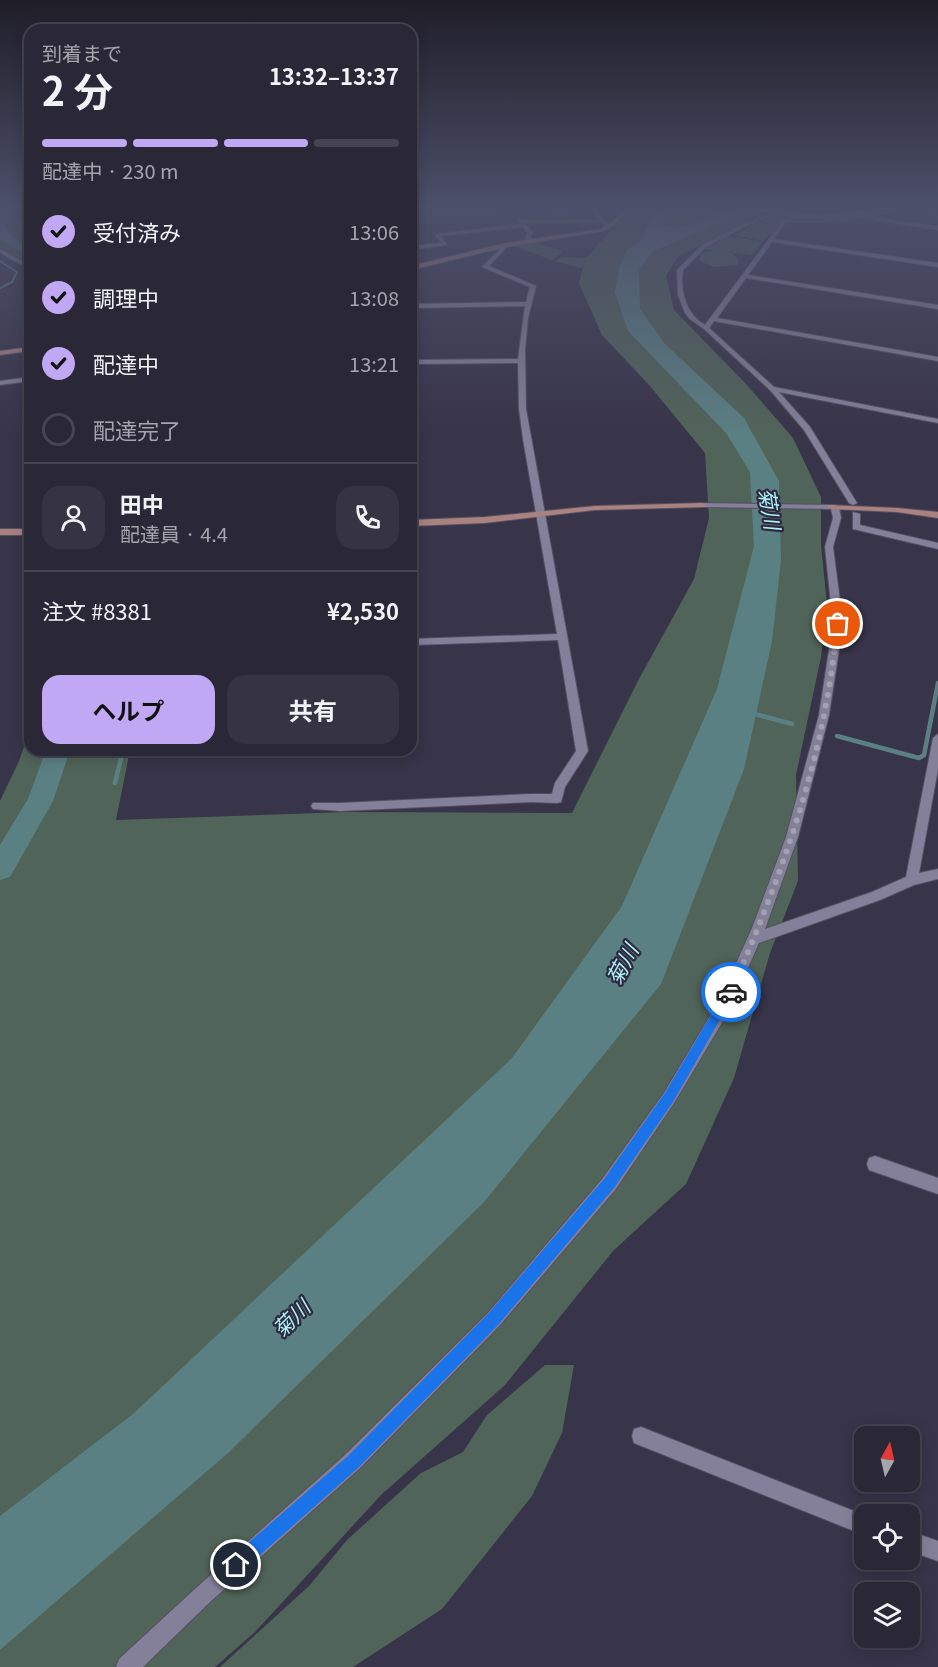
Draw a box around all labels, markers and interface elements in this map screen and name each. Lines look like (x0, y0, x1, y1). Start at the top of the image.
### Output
text: 到着まで (42, 38, 122, 67)
text: 13:32–13:37 (269, 59, 399, 91)
text: 2 分 (42, 61, 113, 117)
text: 配達中 · 230 m (42, 156, 178, 185)
icon: check (42, 215, 75, 248)
text: 受付済み (93, 215, 181, 247)
text: 13:06 (349, 217, 399, 246)
icon: check (42, 281, 75, 314)
text: 調理中 (93, 281, 159, 313)
text: 13:08 (349, 283, 399, 312)
icon: check (42, 347, 75, 380)
text: 配達中 (93, 347, 159, 379)
text: 13:21 (349, 349, 399, 378)
text: 配達完了 (93, 413, 181, 445)
button: person (42, 486, 105, 549)
button: phone (336, 486, 399, 549)
water label: 菊川 (753, 486, 789, 534)
text: 田中 (120, 487, 164, 519)
text: 配達員 · 4.4 (120, 519, 228, 548)
text: 注文 #8381 (42, 594, 152, 626)
text: ¥2,530 (327, 594, 399, 626)
pin (812, 598, 863, 649)
icon: bag (821, 607, 854, 640)
button: ヘルプ (42, 675, 215, 744)
button: 共有 (227, 675, 399, 744)
water label: 菊川 (598, 937, 645, 990)
courier (701, 962, 761, 1022)
icon: car (715, 976, 748, 1009)
water label: 菊川 (265, 1291, 318, 1343)
north arrow (854, 1426, 920, 1492)
map controls (854, 1426, 920, 1648)
button: locate (854, 1504, 920, 1570)
pin (210, 1539, 261, 1590)
icon: home (219, 1548, 252, 1581)
button: layers (854, 1582, 920, 1648)

